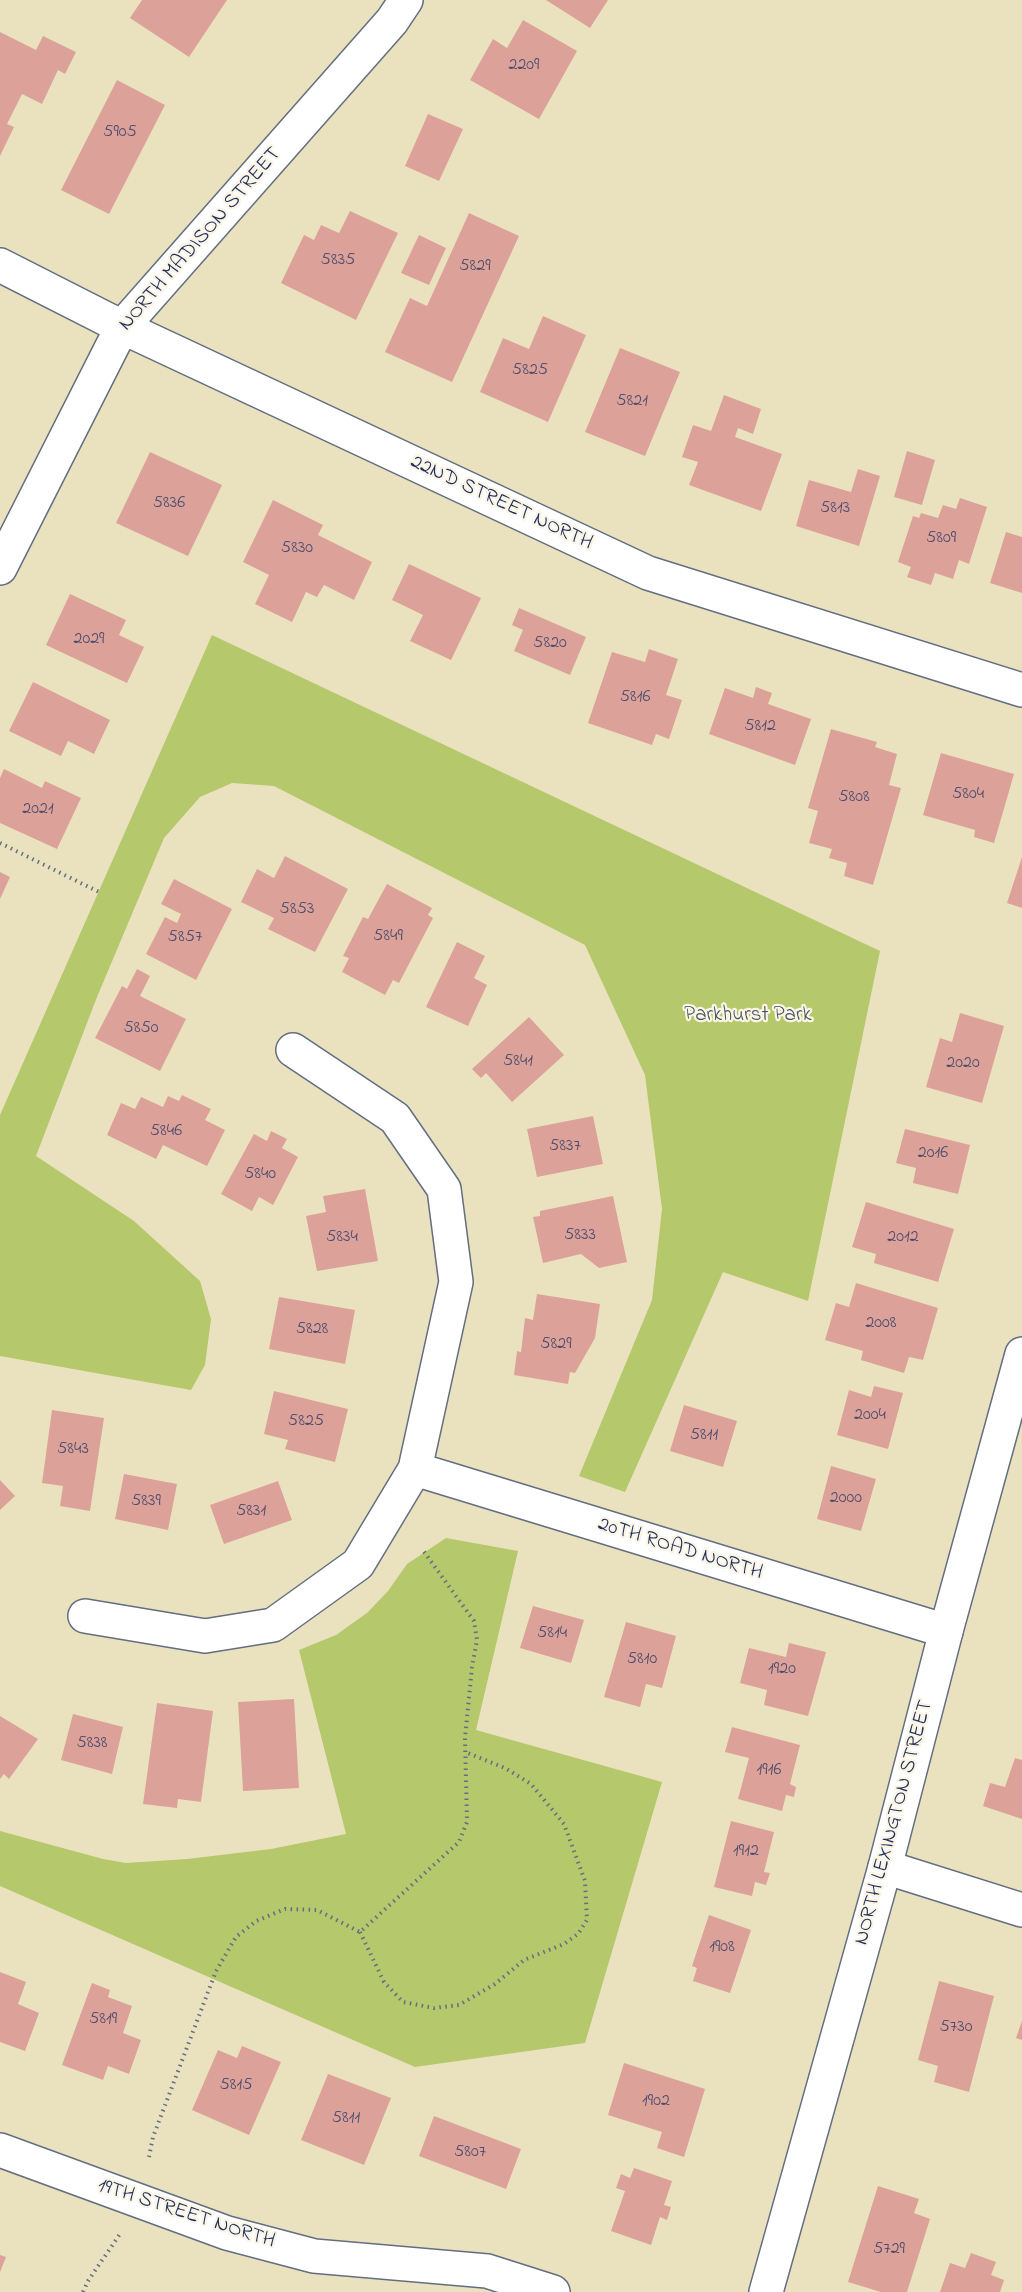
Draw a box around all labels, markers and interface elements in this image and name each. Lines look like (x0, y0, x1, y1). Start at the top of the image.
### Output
house number: 2209 (508, 55, 540, 77)
house number: 5905 (103, 122, 137, 144)
street label: NORTH MADISON STREET (114, 143, 288, 337)
house number: 5835 (321, 250, 355, 272)
house number: 5829 (459, 256, 491, 278)
house number: 5825 (512, 360, 548, 382)
house number: 5821 (616, 391, 648, 413)
street label: 22ND STREET NORTH (406, 451, 596, 557)
house number: 5836 (153, 493, 185, 515)
house number: 5813 (820, 498, 850, 520)
house number: 5809 (926, 528, 956, 550)
house number: 5830 (281, 538, 313, 560)
house number: 2029 (73, 629, 105, 651)
house number: 5820 (533, 633, 567, 655)
house number: 5816 (620, 687, 650, 709)
house number: 5812 (744, 716, 776, 738)
house number: 5804 (952, 784, 984, 806)
house number: 5808 (838, 787, 870, 809)
house number: 2021 (22, 799, 54, 821)
house number: 5853 (280, 899, 314, 921)
house number: 5849 (373, 926, 403, 948)
house number: 5857 (168, 927, 202, 949)
park label: Parkhurst Park (684, 1004, 812, 1030)
house number: 5850 (123, 1018, 159, 1040)
house number: 5841 (503, 1051, 533, 1073)
house number: 2020 (946, 1053, 980, 1075)
house number: 5846 (150, 1121, 182, 1143)
house number: 5837 (549, 1136, 581, 1158)
house number: 2016 (918, 1143, 948, 1165)
house number: 5840 (244, 1164, 276, 1186)
house number: 5833 (564, 1225, 596, 1247)
house number: 5834 (326, 1227, 358, 1249)
house number: 2012 (887, 1227, 919, 1249)
house number: 2008 (865, 1313, 897, 1335)
house number: 5828 (296, 1319, 328, 1341)
house number: 5829 (540, 1334, 572, 1356)
house number: 2004 (854, 1405, 886, 1427)
house number: 5825 (288, 1411, 324, 1433)
house number: 5811 (690, 1425, 718, 1447)
house number: 5843 (57, 1439, 89, 1461)
house number: 2000 (830, 1488, 862, 1510)
house number: 5839 (131, 1491, 161, 1513)
house number: 5831 (236, 1501, 266, 1523)
street label: 20TH ROAD NORTH (595, 1513, 765, 1587)
house number: 5814 (537, 1623, 567, 1645)
house number: 5810 (627, 1649, 657, 1671)
house number: 1920 (768, 1659, 796, 1681)
street label: NORTH LEXINGTON STREET (850, 1698, 940, 1948)
house number: 5838 (76, 1733, 108, 1755)
house number: 1916 (757, 1760, 781, 1782)
house number: 1912 (733, 1841, 759, 1863)
house number: 1908 (709, 1937, 735, 1959)
house number: 5819 (89, 2009, 117, 2031)
house number: 5730 (940, 2017, 972, 2039)
house number: 5815 (219, 2075, 253, 2097)
house number: 1902 (642, 2091, 670, 2113)
house number: 5811 (332, 2108, 360, 2130)
house number: 5807 (454, 2142, 486, 2164)
street label: 19TH STREET NORTH (94, 2174, 278, 2256)
house number: 5729 (873, 2239, 905, 2261)

